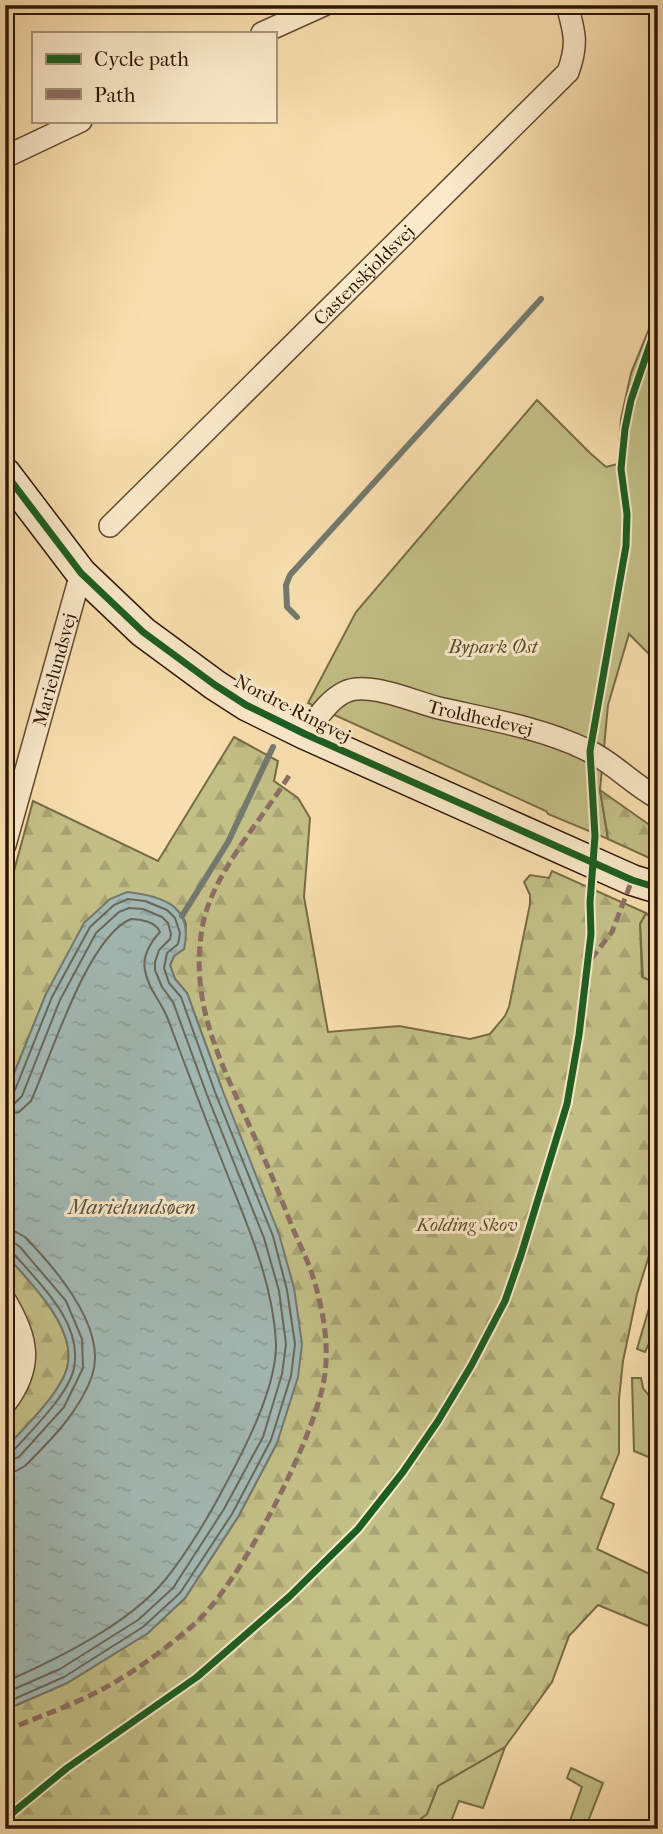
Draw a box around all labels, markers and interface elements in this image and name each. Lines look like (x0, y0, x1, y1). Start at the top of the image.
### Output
legend (32, 32, 276, 122)
text: Cycle path (94, 47, 189, 71)
text: Path (94, 83, 136, 107)
street label: Castenskjoldsvej (309, 221, 419, 330)
street label: Marielundsvej (29, 611, 81, 729)
park label: Bypark Øst (448, 636, 539, 658)
street label: Nordre Ringvej (231, 670, 354, 748)
street label: Troldhedevej (425, 695, 535, 741)
water label: Marielundsøen (66, 1195, 196, 1219)
park label: Kolding Skov (414, 1214, 518, 1236)

